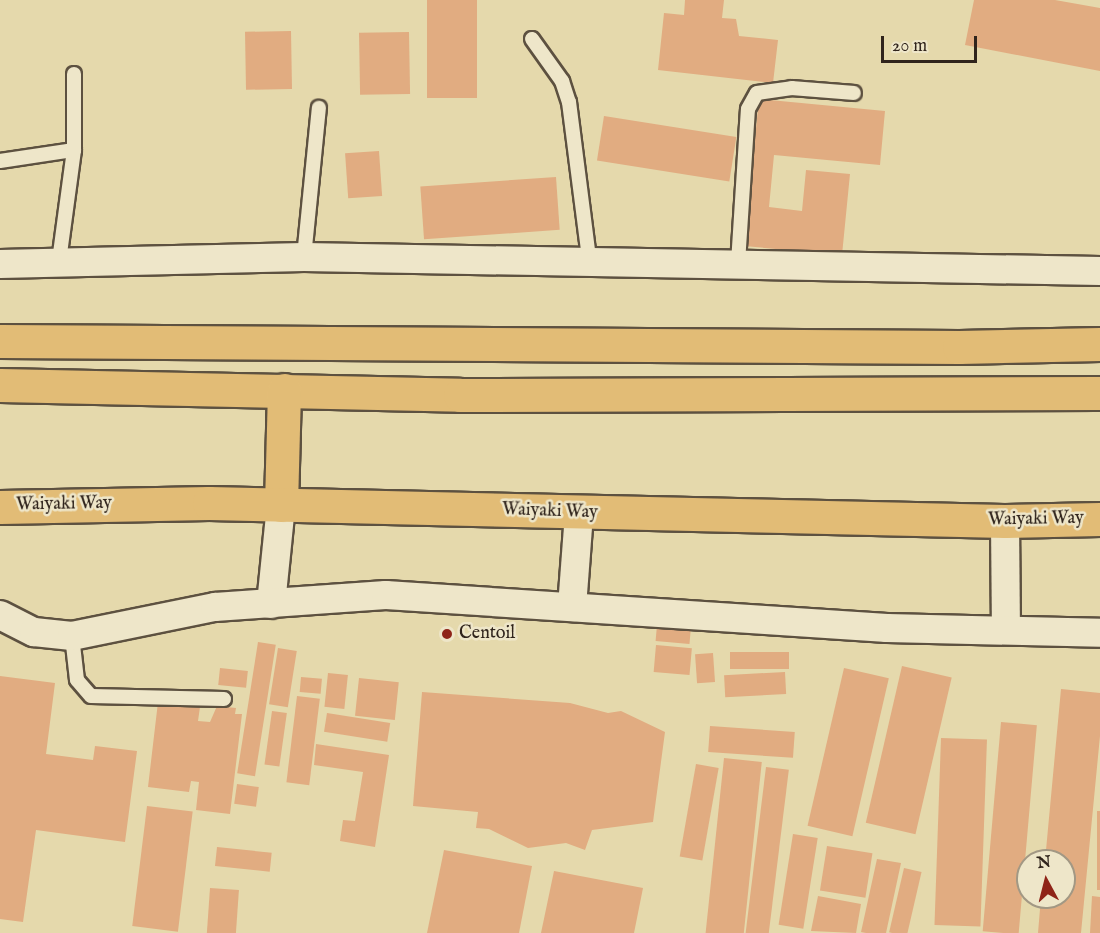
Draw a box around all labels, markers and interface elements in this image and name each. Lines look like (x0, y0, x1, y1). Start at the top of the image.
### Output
scale bar (884, 24, 980, 62)
text: 20 m (892, 35, 927, 58)
street label: Waiyaki Way (16, 493, 112, 517)
street label: Waiyaki Way (502, 500, 598, 524)
street label: Waiyaki Way (988, 508, 1084, 532)
place label: Centoil (459, 623, 515, 645)
marker: Centoil (440, 627, 454, 641)
north arrow (1016, 849, 1076, 909)
text: N (1036, 852, 1052, 874)

